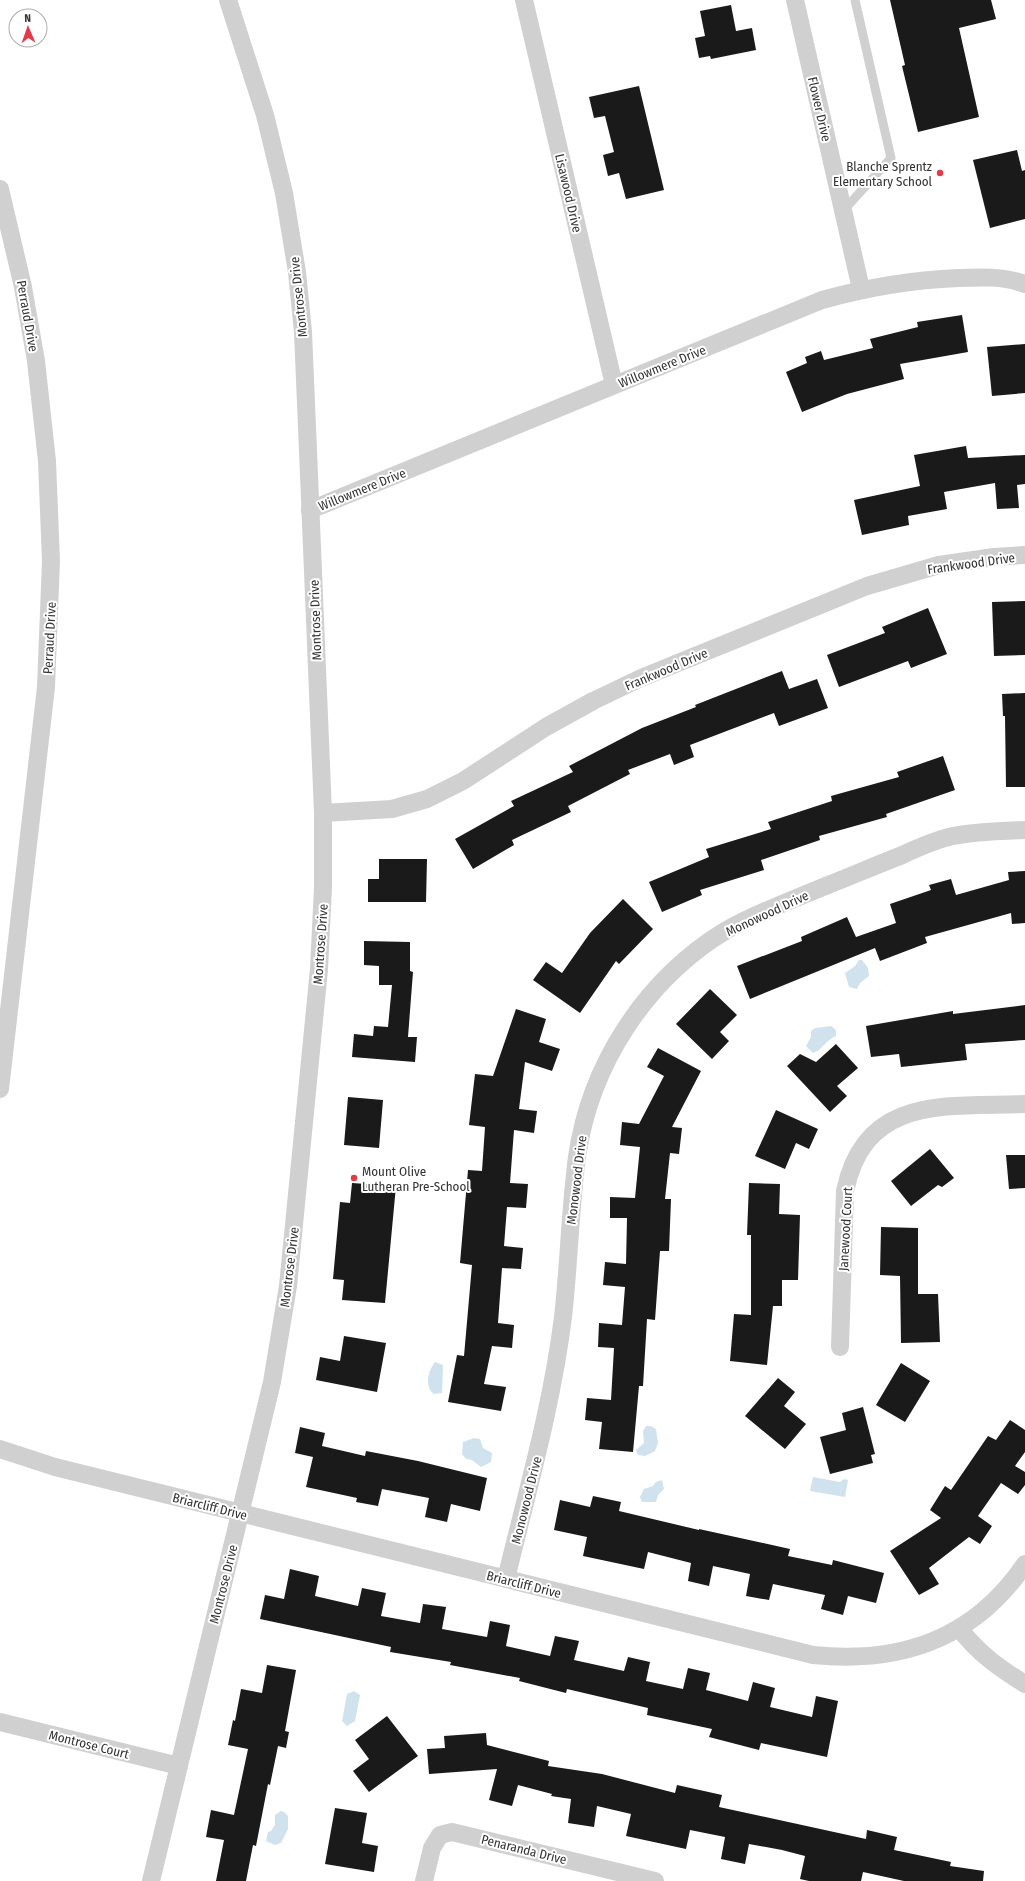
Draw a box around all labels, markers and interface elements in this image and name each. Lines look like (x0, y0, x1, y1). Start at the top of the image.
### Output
north arrow (8, 8, 48, 48)
text: N (24, 12, 31, 25)
street label: Flower Drive (805, 75, 834, 143)
street label: Lisawood Drive (552, 152, 585, 234)
place label: Blanche Sprentz Elementary School (833, 159, 933, 189)
marker: Blanche Sprentz Elementary School (935, 168, 945, 178)
street label: Montrose Drive (287, 256, 310, 338)
street label: Perraud Drive (14, 279, 41, 353)
street label: Willowmere Drive (616, 342, 708, 391)
street label: Willowmere Drive (316, 465, 408, 514)
street label: Frankwood Drive (926, 550, 1016, 577)
street label: Montrose Drive (307, 579, 324, 661)
street label: Perraud Drive (40, 602, 59, 674)
street label: Frankwood Drive (623, 645, 710, 694)
street label: Monowood Drive (723, 888, 811, 939)
street label: Montrose Drive (310, 903, 331, 985)
street label: Monowood Drive (564, 1135, 589, 1225)
place label: Mount Olive Lutheran Pre-School (362, 1164, 470, 1194)
marker: Mount Olive Lutheran Pre-School (349, 1173, 359, 1183)
street label: Janewood Court (836, 1186, 855, 1271)
street label: Montrose Drive (277, 1226, 302, 1308)
street label: Monowood Drive (508, 1455, 545, 1545)
street label: Briarcliff Drive (171, 1490, 249, 1523)
street label: Montrose Drive (206, 1543, 241, 1625)
street label: Briarcliff Drive (485, 1568, 563, 1601)
street label: Montrose Court (47, 1727, 131, 1762)
street label: Penaranda Drive (480, 1832, 568, 1867)

